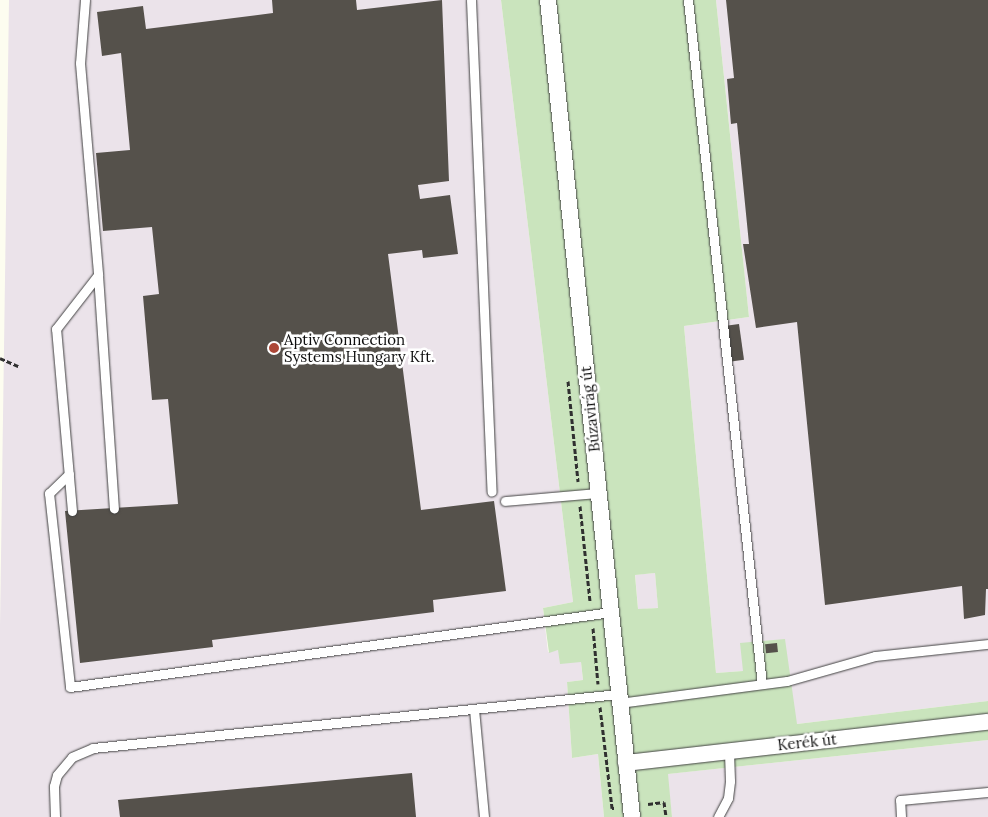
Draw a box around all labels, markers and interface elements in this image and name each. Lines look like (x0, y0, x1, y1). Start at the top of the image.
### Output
place label: Aptiv Connection Systems Hungary Kft. (284, 330, 435, 365)
marker: Aptiv Connection Systems Hungary Kft. (268, 342, 280, 354)
street label: Búzavirág út (577, 365, 603, 453)
street label: Kerék út (777, 730, 837, 754)

